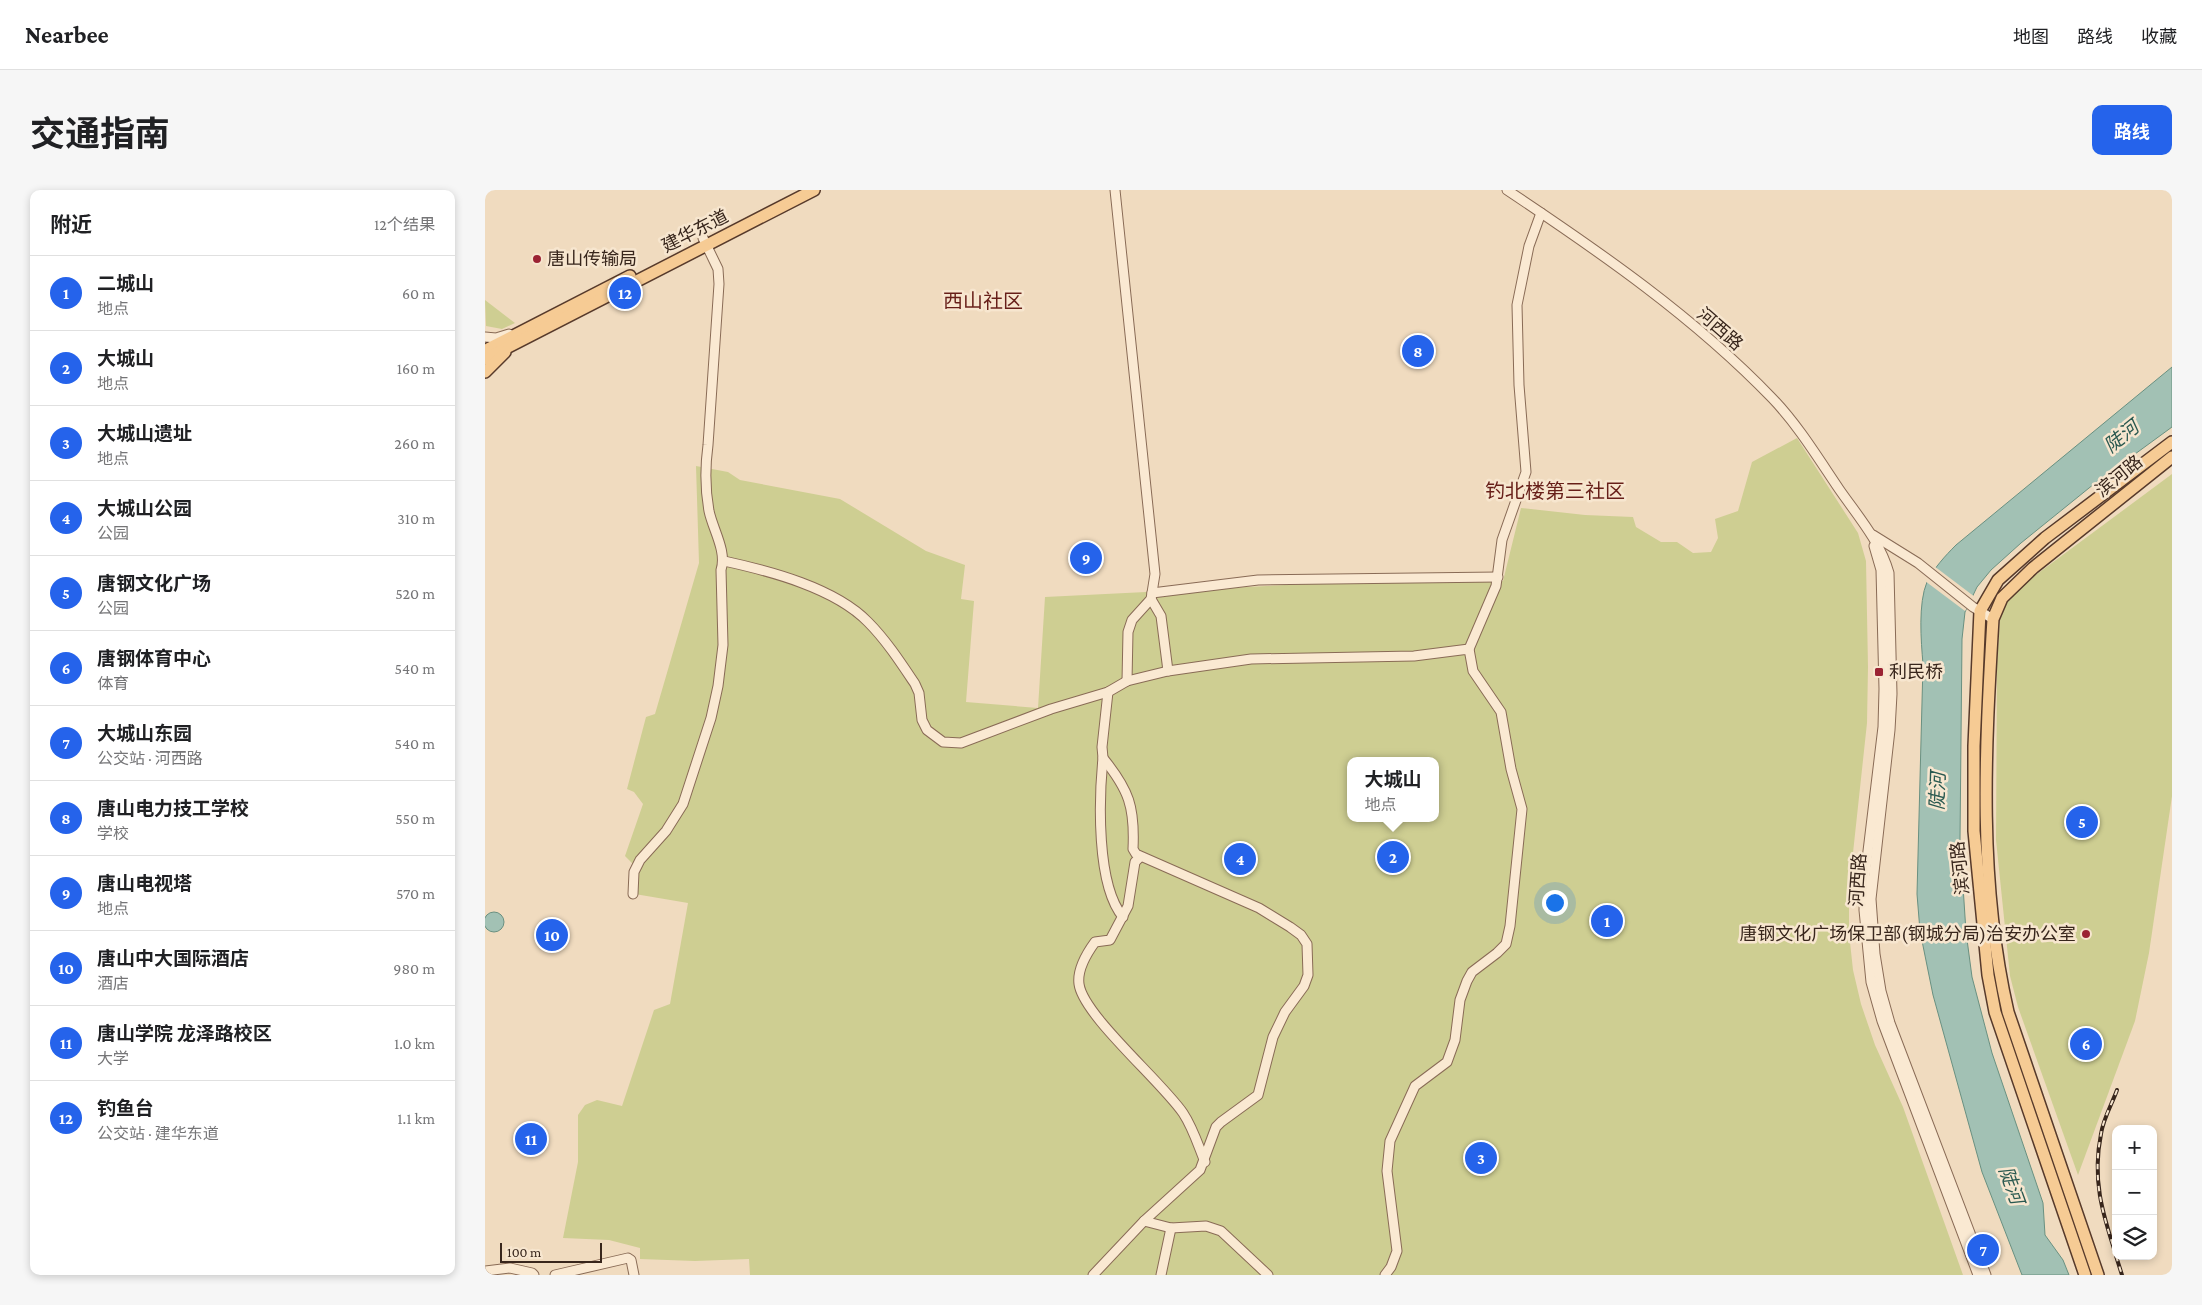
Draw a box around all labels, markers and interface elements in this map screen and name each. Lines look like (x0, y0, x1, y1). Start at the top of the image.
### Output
text: Nearbee (25, 21, 109, 48)
text: 地图 (2013, 27, 2049, 47)
text: 路线 (2077, 27, 2113, 47)
text: 收藏 (2141, 27, 2177, 47)
button: 路线 (2092, 105, 2172, 155)
text: 交通指南 (30, 115, 170, 154)
street label: 建华东道 (658, 206, 732, 256)
text: 附近 (50, 213, 92, 237)
text: 12个结果 (374, 216, 435, 233)
place label: 唐山传输局 (547, 249, 637, 269)
marker: 唐山传输局 (531, 253, 543, 265)
text: 二城山 (97, 273, 154, 294)
pin: 12 (609, 274, 641, 312)
text: 1 (63, 285, 69, 302)
text: 60 m (402, 285, 435, 302)
district label: 西山社区 (943, 290, 1023, 312)
text: 地点 (97, 300, 129, 317)
street label: 河西路 (1693, 304, 1747, 354)
pin: 8 (1402, 332, 1434, 370)
text: 大城山 (97, 348, 154, 369)
text: 2 (62, 360, 70, 377)
text: 160 m (397, 360, 435, 377)
text: 地点 (97, 375, 129, 392)
water label: 陡河 (2100, 414, 2146, 457)
text: 大城山遗址 (97, 423, 192, 444)
text: 3 (62, 435, 70, 452)
text: 260 m (394, 435, 435, 452)
text: 地点 (97, 450, 129, 467)
street label: 滨河路 (2092, 451, 2146, 501)
district label: 钓北楼第三社区 (1485, 480, 1625, 502)
text: 大城山公园 (97, 498, 192, 519)
text: 4 (62, 510, 70, 527)
text: 310 m (397, 510, 435, 527)
text: 公园 (97, 525, 129, 542)
pin: 9 (1070, 539, 1102, 577)
text: 唐钢文化广场 (97, 573, 211, 594)
text: 5 (62, 585, 70, 602)
text: 520 m (395, 585, 435, 602)
text: 公园 (97, 600, 129, 617)
text: 唐钢体育中心 (97, 648, 211, 669)
text: 6 (62, 660, 70, 677)
text: 540 m (394, 660, 435, 677)
place label: 利民桥 (1889, 662, 1943, 682)
marker: 利民桥 (1873, 666, 1885, 678)
text: 体育 (97, 675, 129, 692)
text: 大城山东园 (97, 723, 192, 744)
text: 7 (62, 735, 70, 752)
text: 540 m (394, 735, 435, 752)
text: 公交站 · 河西路 (97, 750, 203, 767)
popup (1347, 757, 1439, 822)
water label: 陡河 (1926, 768, 1949, 810)
text: 大城山 (1364, 769, 1422, 790)
text: 地点 (1364, 796, 1397, 813)
text: 唐山电力技工学校 (97, 798, 249, 819)
pin: 5 (2066, 803, 2098, 841)
text: 8 (61, 810, 71, 827)
text: 550 m (395, 810, 435, 827)
text: 学校 (97, 825, 129, 842)
pin: 2 (1377, 838, 1409, 876)
pin: 4 (1224, 840, 1256, 878)
street label: 滨河路 (1947, 840, 1973, 896)
street label: 河西路 (1846, 852, 1870, 908)
text: 唐山电视塔 (97, 873, 192, 894)
text: 9 (62, 885, 70, 902)
text: 570 m (396, 885, 435, 902)
your location (1542, 890, 1568, 916)
text: 地点 (97, 900, 129, 917)
pin: 1 (1591, 902, 1623, 940)
pin: 10 (536, 916, 568, 954)
place label: 唐钢文化广场保卫部(钢城分局)治安办公室 (1739, 924, 2076, 945)
marker: 唐钢文化广场保卫部(钢城分局)治安办公室 (2080, 928, 2092, 940)
text: 唐山中大国际酒店 (97, 948, 249, 969)
text: 10 (58, 960, 74, 977)
text: 980 m (393, 960, 435, 977)
text: 酒店 (97, 975, 129, 992)
text: 唐山学院 龙泽路校区 (97, 1023, 272, 1044)
pin: 6 (2070, 1025, 2102, 1063)
text: 11 (60, 1035, 72, 1052)
text: 1.0 km (394, 1035, 435, 1052)
text: 大学 (97, 1050, 129, 1067)
text: 钓鱼台 (97, 1098, 154, 1119)
text: 12 (59, 1110, 73, 1127)
text: 1.1 km (397, 1110, 435, 1127)
pin: 11 (515, 1120, 547, 1158)
text: 公交站 · 建华东道 (97, 1125, 219, 1142)
map controls (2112, 1125, 2157, 1260)
button: + (2112, 1125, 2157, 1170)
pin: 3 (1465, 1139, 1497, 1177)
water label: 陡河 (1995, 1164, 2029, 1210)
button: − (2112, 1170, 2157, 1215)
button: layers (2112, 1215, 2157, 1260)
pin: 7 (1967, 1231, 1999, 1269)
scale bar (500, 1240, 603, 1263)
text: 100 m (507, 1244, 541, 1260)

